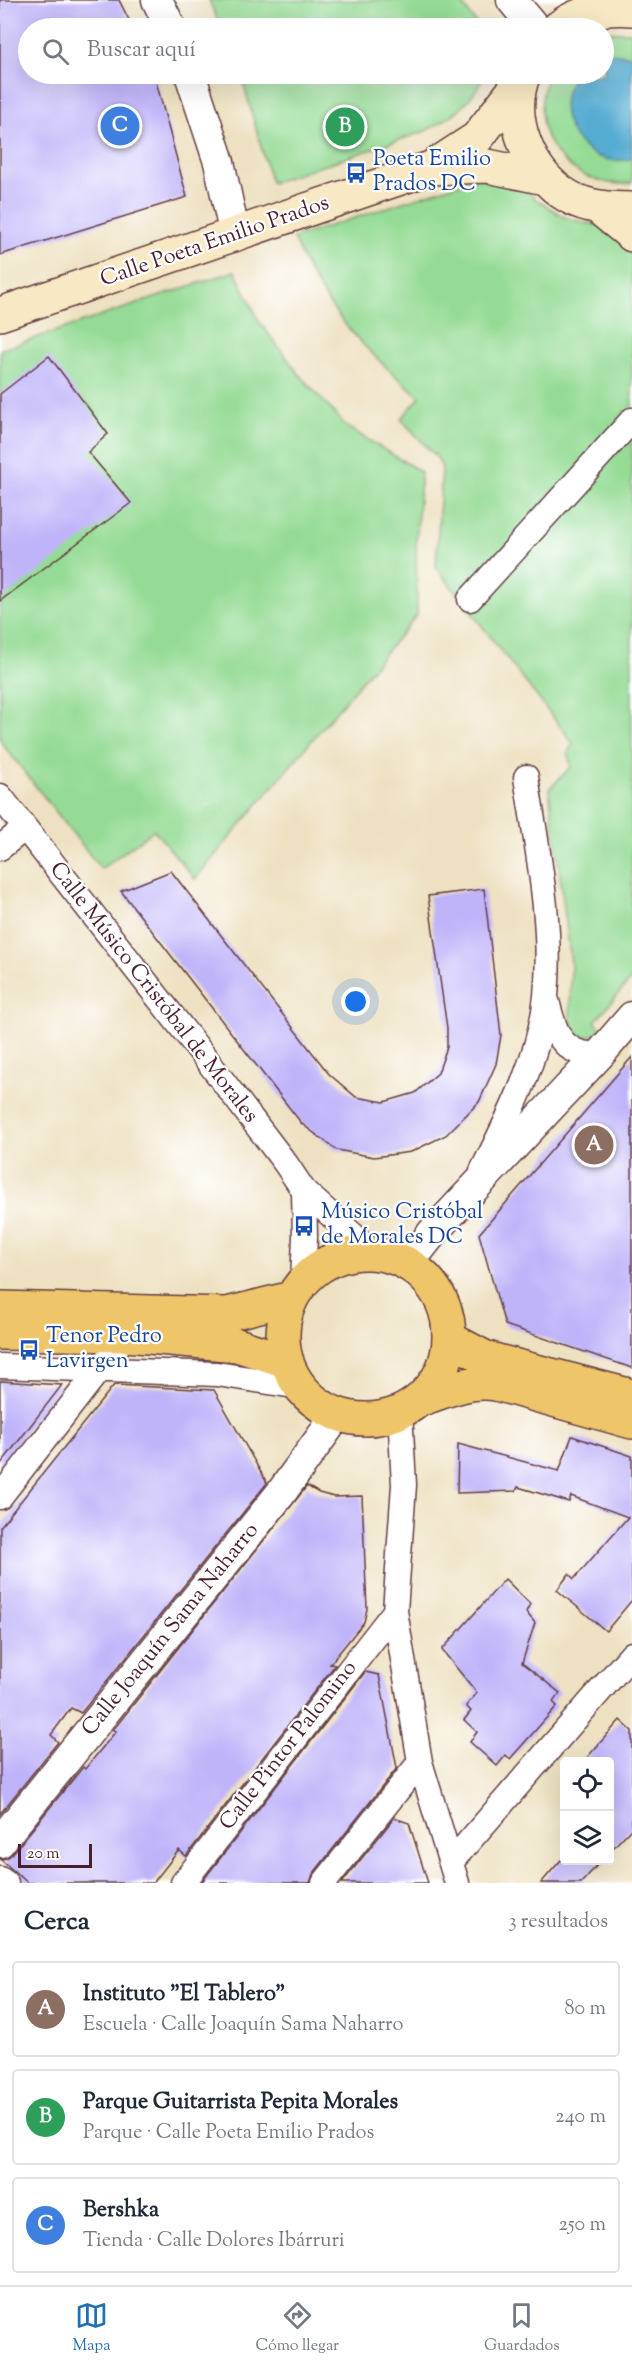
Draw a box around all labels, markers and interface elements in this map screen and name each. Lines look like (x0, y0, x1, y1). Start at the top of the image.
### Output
search box (18, 18, 614, 84)
icon: search (39, 35, 72, 68)
text: Buscar aquí (87, 35, 196, 67)
pin: C (100, 104, 140, 148)
pin: B (326, 104, 364, 150)
place label: Poeta Emilio Prados DC (373, 144, 491, 201)
bus stop icon: Poeta Emilio Prados DC (344, 161, 368, 185)
street label: Calle Poeta Emilio Prados (96, 188, 334, 296)
street label: Calle Músico Cristóbal de Morales (41, 856, 265, 1130)
your location (341, 987, 370, 1016)
pin: A (574, 1122, 614, 1168)
place label: Músico Cristóbal de Morales DC (321, 1197, 483, 1254)
bus stop icon: Músico Cristóbal de Morales DC (292, 1214, 316, 1238)
place label: Tenor Pedro Lavirgen (46, 1321, 162, 1378)
bus stop icon: Tenor Pedro Lavirgen (17, 1338, 41, 1362)
street label: Calle Joaquín Sama Naharro (75, 1516, 267, 1744)
street label: Calle Pintor Palomino (212, 1654, 366, 1838)
map controls (560, 1757, 614, 1865)
button: locate (560, 1757, 614, 1811)
button: layers (560, 1811, 614, 1865)
scale bar (18, 1841, 92, 1868)
text: 20 m (27, 1843, 60, 1866)
text: Cerca (24, 1904, 90, 1941)
text: 3 resultados (508, 1908, 608, 1937)
text: Instituto "El Tablero" (83, 1979, 285, 2011)
text: A (37, 1995, 54, 2024)
text: 80 m (565, 1995, 606, 2024)
text: Escuela · Calle Joaquín Sama Naharro (83, 2011, 403, 2040)
text: Parque Guitarrista Pepita Morales (83, 2087, 398, 2119)
text: B (39, 2103, 52, 2132)
text: 240 m (555, 2103, 606, 2132)
text: Parque · Calle Poeta Emilio Prados (83, 2119, 374, 2148)
text: Bershka (83, 2195, 159, 2227)
text: C (37, 2211, 54, 2240)
text: 250 m (558, 2211, 606, 2240)
text: Tienda · Calle Dolores Ibárruri (83, 2227, 345, 2256)
tab: Mapa (72, 2299, 111, 2358)
tab: Cómo llegar (255, 2299, 339, 2358)
tab: Guardados (484, 2299, 560, 2358)

